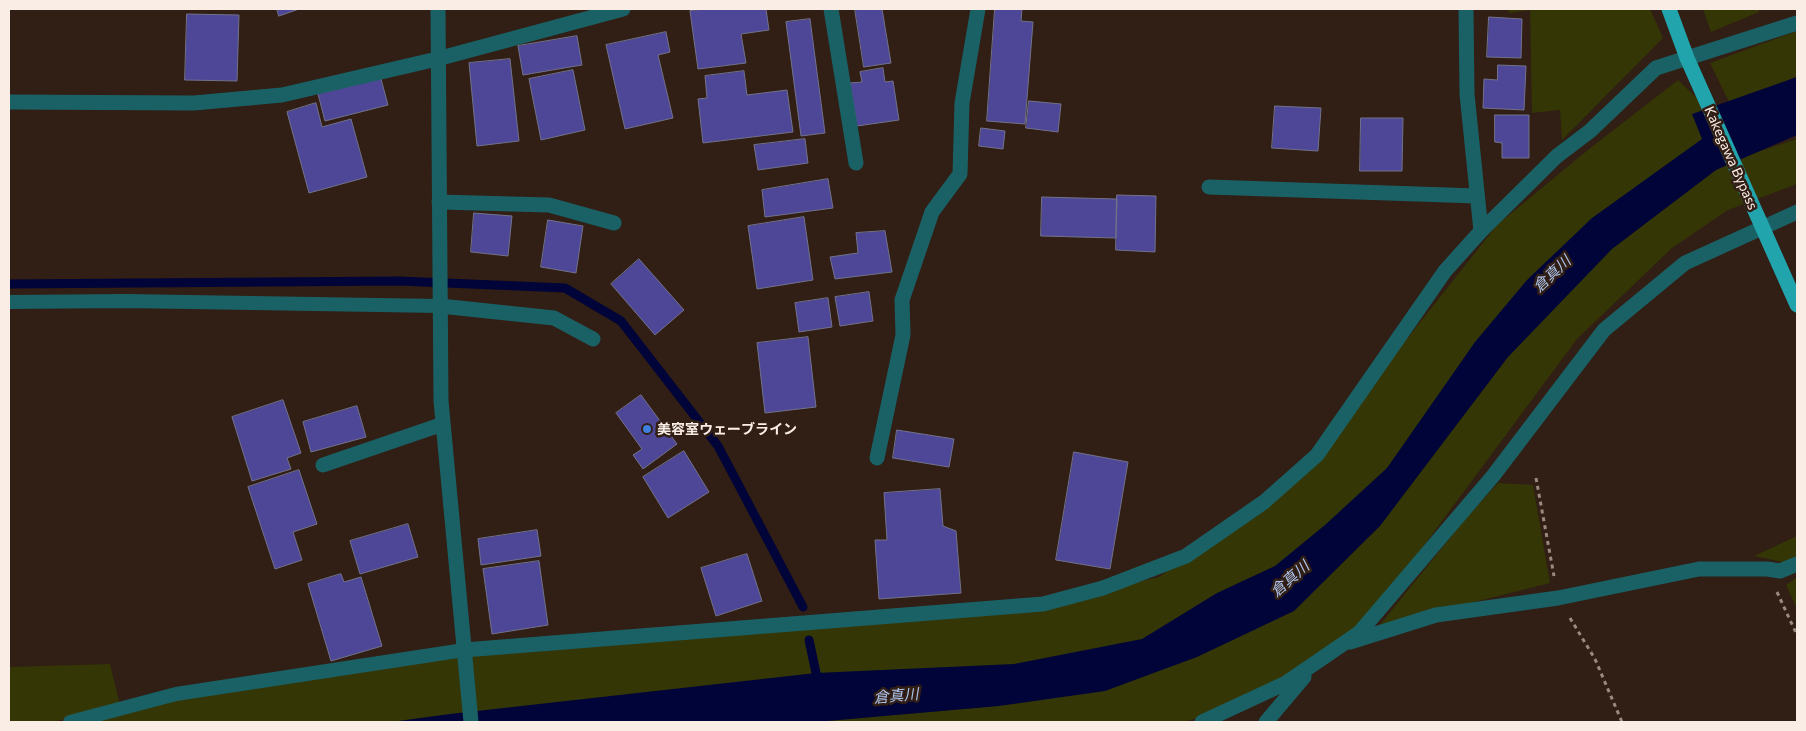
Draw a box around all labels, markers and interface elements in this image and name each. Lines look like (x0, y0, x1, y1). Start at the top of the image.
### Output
street label: Kakegawa Bypass (1701, 104, 1761, 212)
water label: 倉真川 (1529, 252, 1575, 296)
place label: 美容室ウェーブライン (657, 421, 797, 437)
marker: 美容室ウェーブライン (641, 423, 653, 435)
water label: 倉真川 (1267, 557, 1313, 601)
water label: 倉真川 (873, 685, 919, 707)

